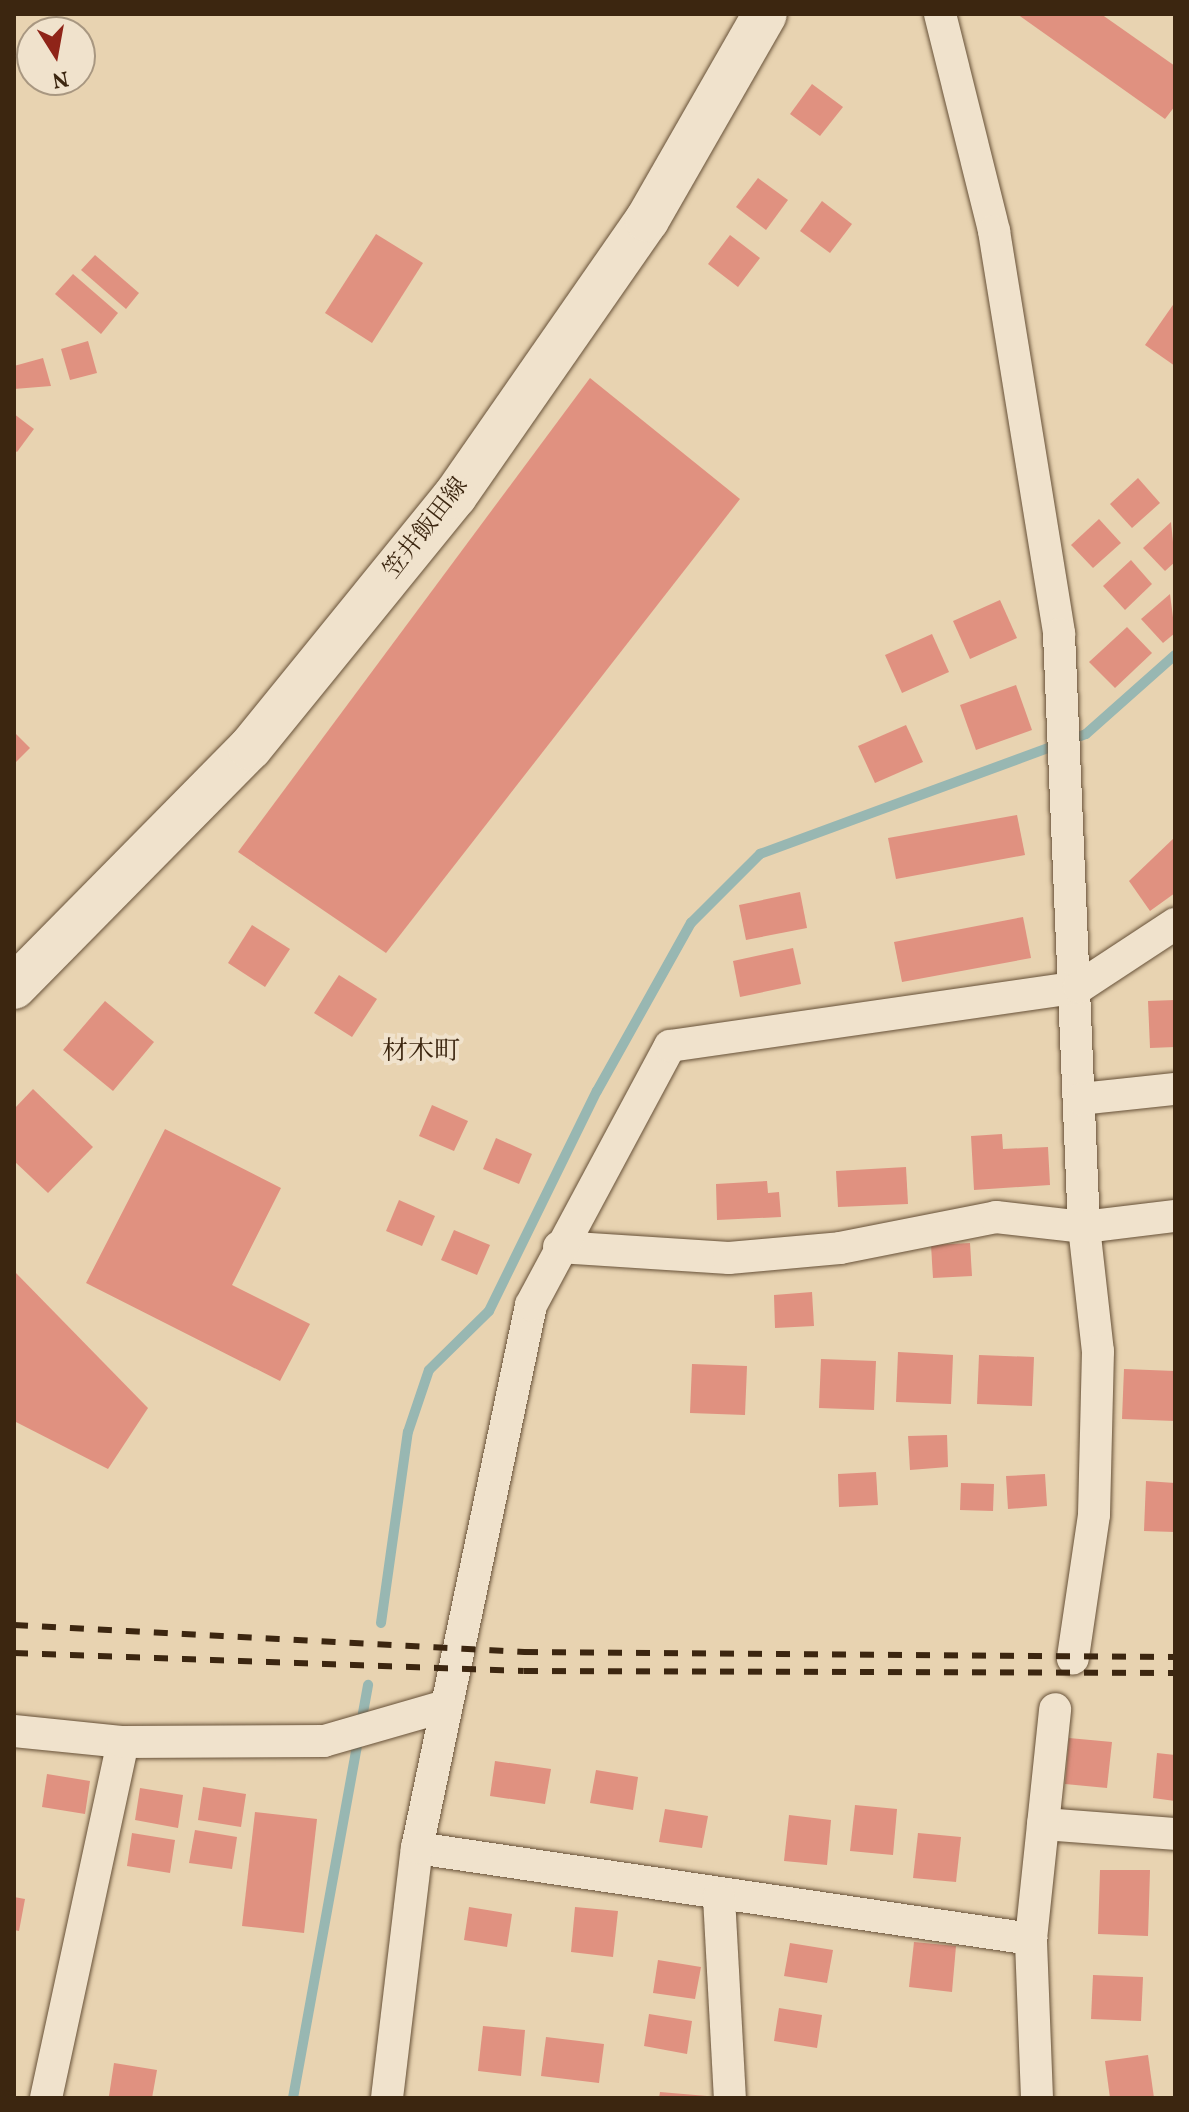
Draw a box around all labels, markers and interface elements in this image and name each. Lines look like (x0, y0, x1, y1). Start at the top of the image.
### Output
north arrow (16, 16, 96, 96)
text: N (49, 61, 71, 95)
street label: 笠井飯田線 (379, 473, 475, 585)
district label: 材木町 (382, 1037, 460, 1069)

